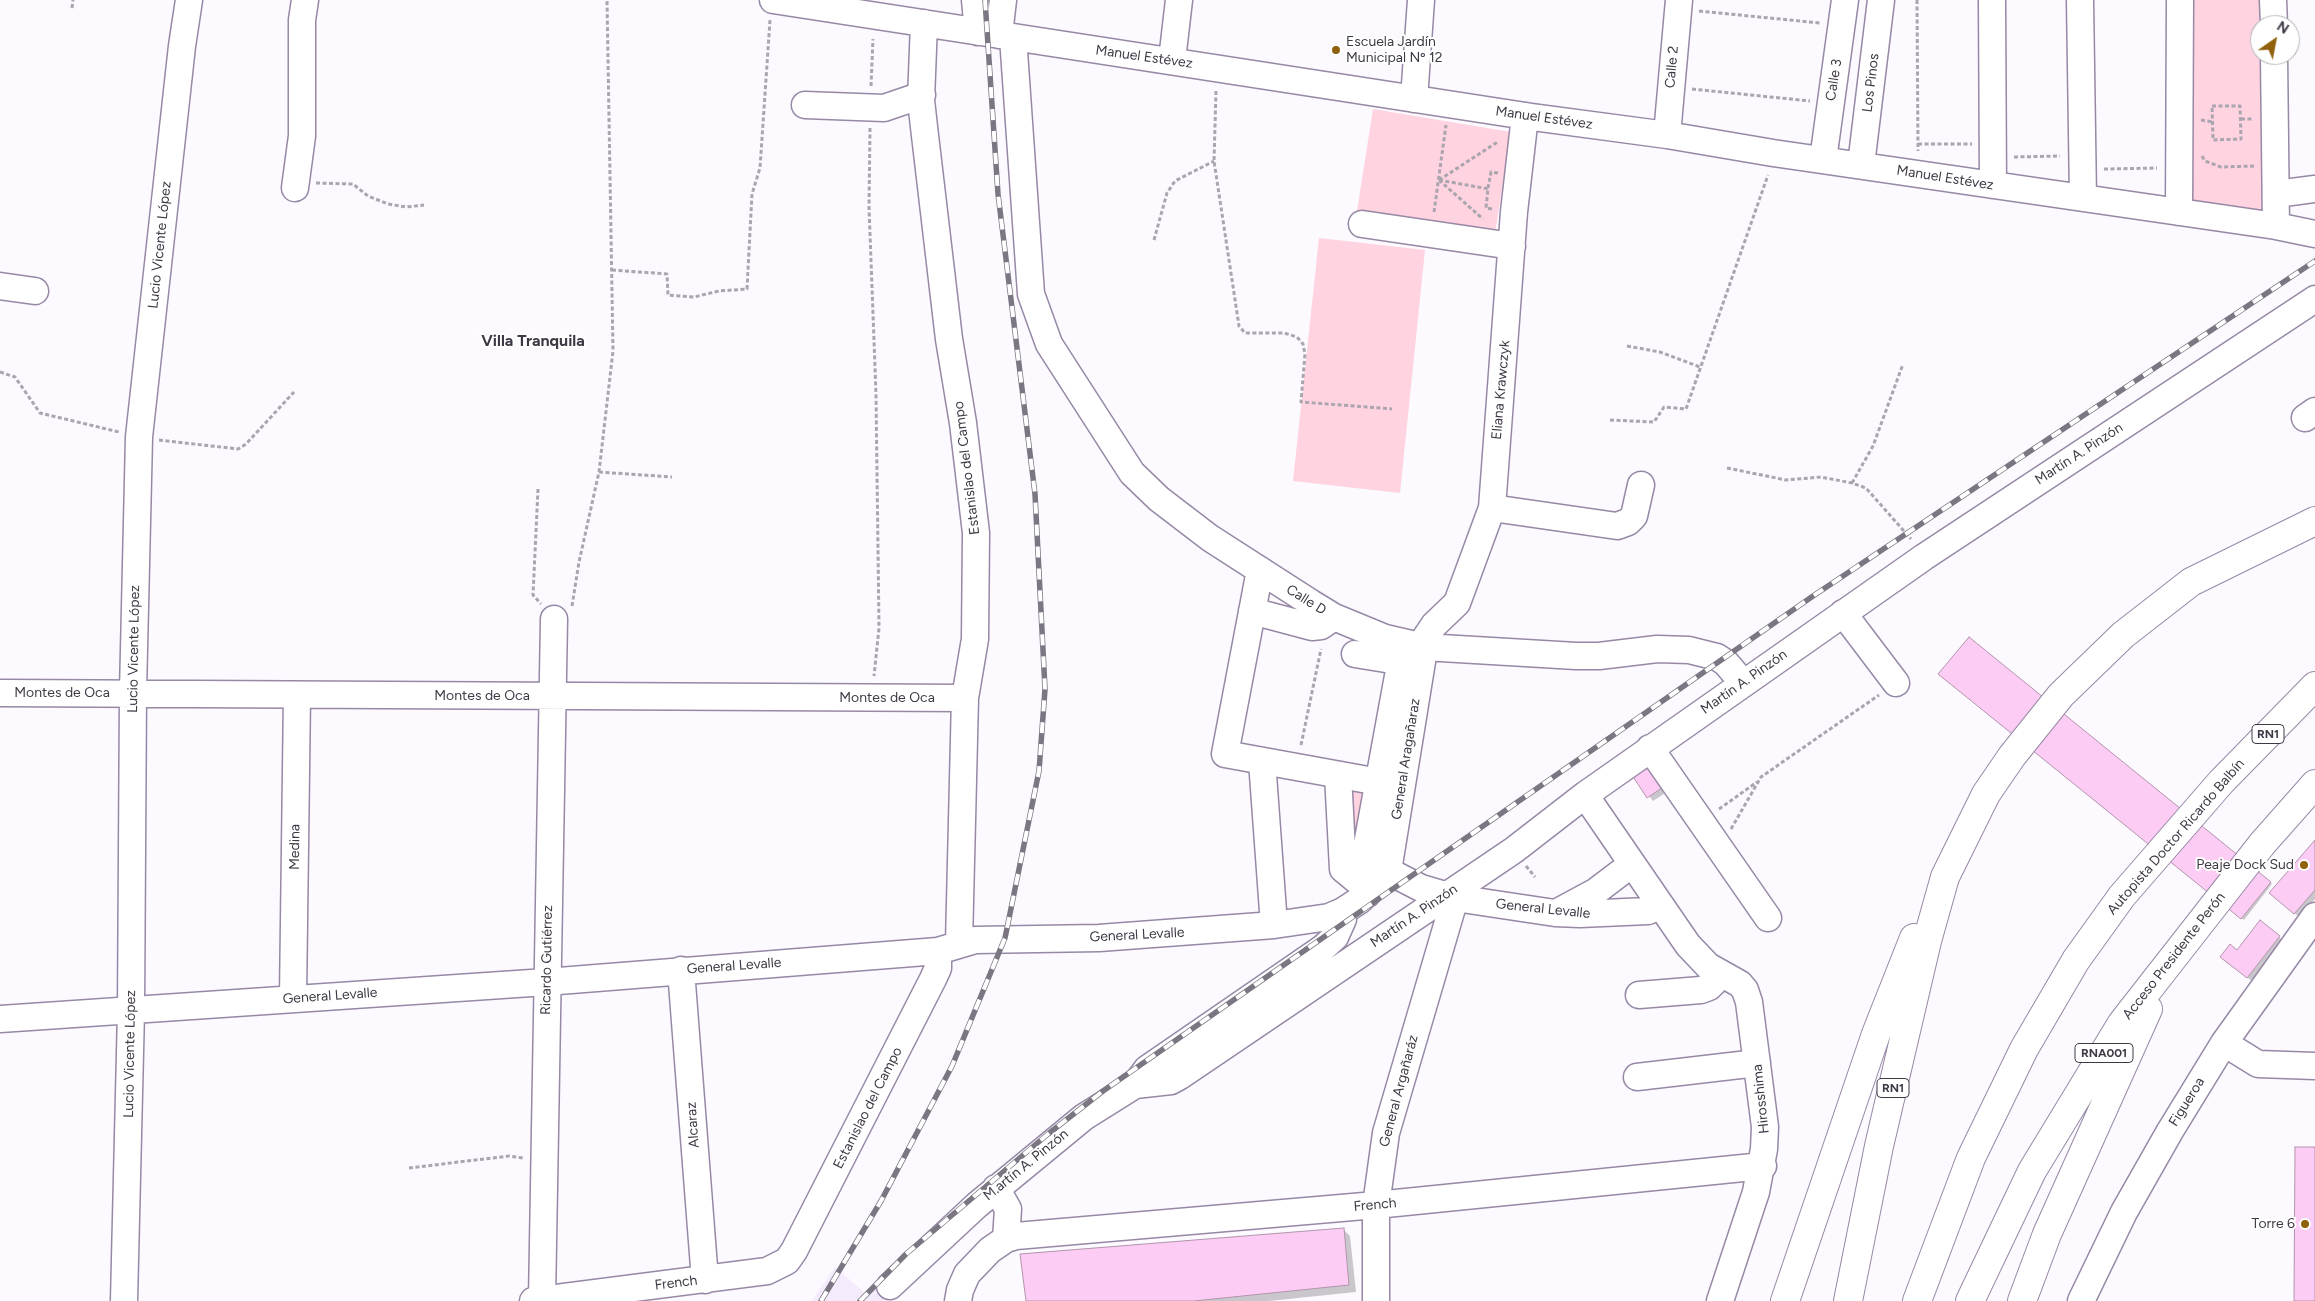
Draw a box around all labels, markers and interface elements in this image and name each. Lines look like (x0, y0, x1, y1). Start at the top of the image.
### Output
north arrow (2250, 15, 2300, 65)
text: N (2274, 18, 2292, 38)
place label: Escuela Jardín Municipal Nº 12 (1346, 34, 1443, 66)
street label: Manuel Estévez (1094, 42, 1194, 72)
marker: Escuela Jardín Municipal Nº 12 (1330, 44, 1342, 56)
street label: Calle 2 (1662, 45, 1682, 89)
street label: Los Pinos (1859, 53, 1883, 113)
street label: Calle 3 (1822, 58, 1846, 102)
street label: Manuel Estévez (1494, 103, 1594, 133)
street label: Manuel Estévez (1895, 162, 1995, 194)
street label: Lucio Vicente López (145, 180, 175, 310)
district label: Villa Tranquila (481, 331, 585, 351)
street label: Eliana Krawczyk (1488, 340, 1514, 440)
street label: Estanislao del Campo (950, 400, 984, 536)
street label: Martín A. Pinzón (2032, 419, 2126, 489)
street label: Calle D (1283, 581, 1329, 619)
street label: Lucio Vicente López (124, 585, 144, 713)
street label: Martín A. Pinzón (1698, 646, 1790, 718)
street label: Montes de Oca (14, 685, 110, 701)
street label: Montes de Oca (434, 688, 530, 704)
street label: Montes de Oca (839, 690, 935, 706)
street label: General Aragañaraz (1388, 697, 1424, 821)
road number: RN1 (2252, 724, 2284, 744)
street label: Autopista Doctor Ricardo Balbín (2104, 756, 2248, 918)
street label: Medina (286, 824, 304, 870)
place label: Peaje Dock Sud (2196, 857, 2294, 873)
marker: Peaje Dock Sud (2298, 859, 2310, 871)
street label: Martín A. Pinzón (1367, 881, 1461, 951)
street label: Acceso Presidente Perón (2119, 889, 2229, 1023)
street label: General Levalle (1495, 896, 1591, 922)
street label: Ricardo Gutiérrez (538, 905, 556, 1015)
street label: General Levalle (1089, 924, 1185, 946)
street label: General Levalle (686, 954, 782, 978)
street label: General Levalle (282, 984, 378, 1008)
street label: Lucio Vicente López (120, 990, 140, 1118)
street label: General Argañaráz (1376, 1033, 1422, 1149)
street label: Estanislao del Campo (830, 1044, 906, 1172)
road number: RNA001 (2075, 1044, 2133, 1062)
street label: Hirosshima (1749, 1063, 1773, 1135)
street label: Figueroa (2165, 1074, 2209, 1130)
road number: RN1 (1877, 1078, 1909, 1098)
street label: Alcaraz (683, 1101, 703, 1149)
street label: M.artín A. Pinzón (980, 1126, 1072, 1204)
street label: French (1353, 1195, 1397, 1215)
place label: Torre 6 (2252, 1216, 2295, 1232)
marker: Torre 6 (2299, 1218, 2311, 1230)
street label: French (654, 1272, 698, 1294)

